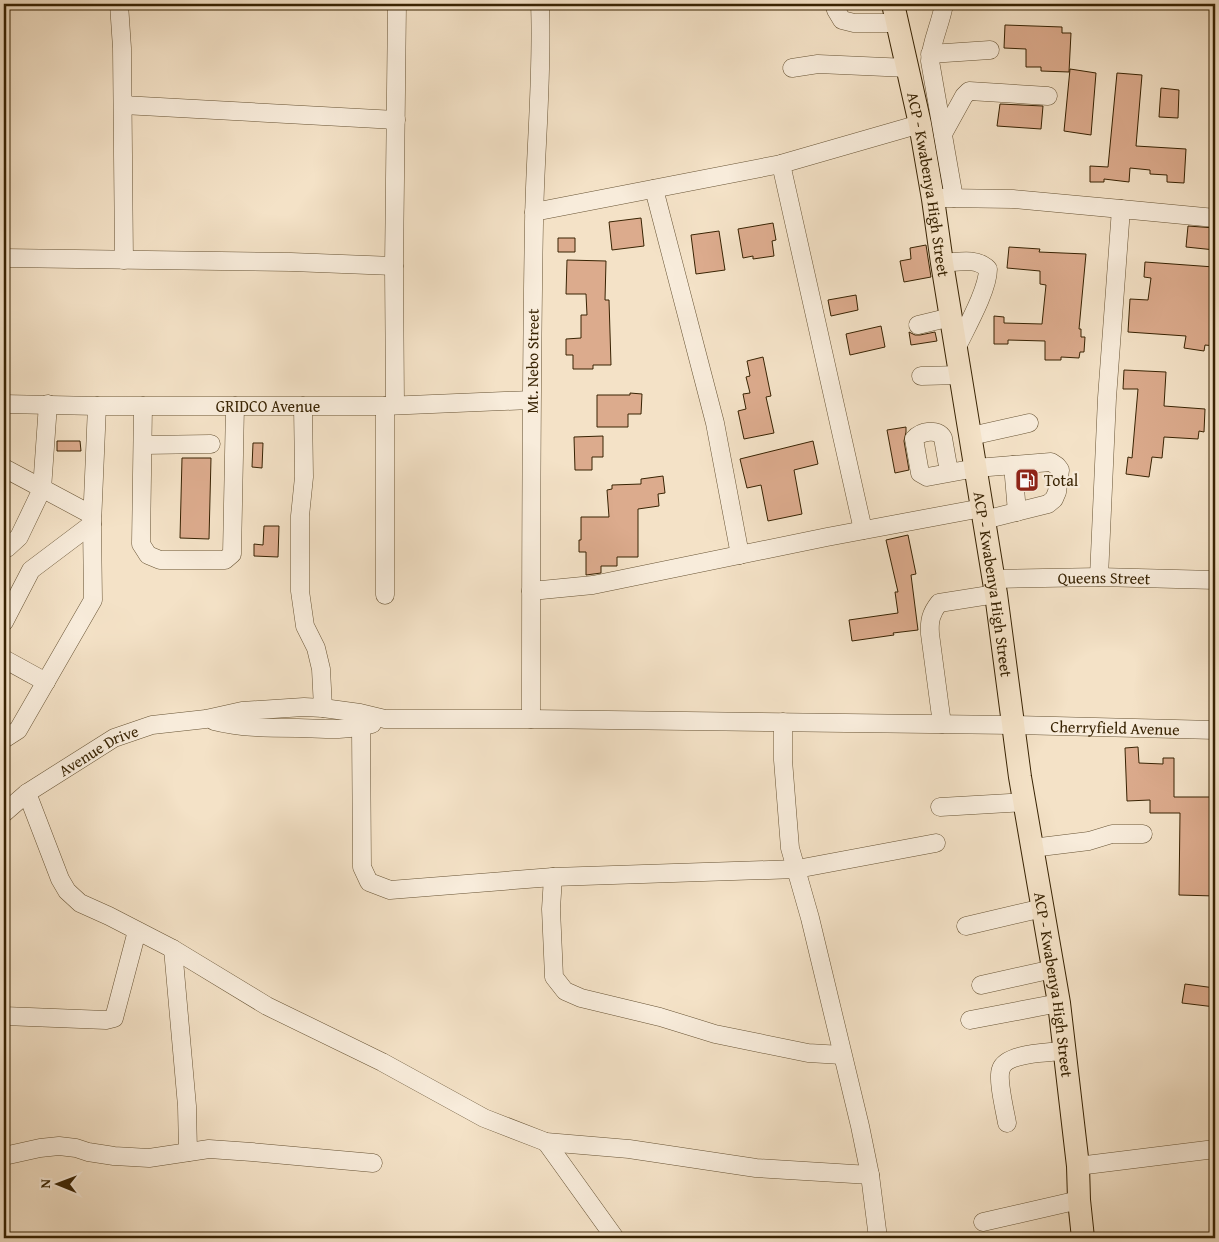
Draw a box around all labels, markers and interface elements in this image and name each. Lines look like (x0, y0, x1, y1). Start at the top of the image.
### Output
street label: ACP - Kwabenya High Street (901, 90, 956, 279)
street label: Mt. Nebo Street (520, 308, 545, 413)
street label: GRIDCO Avenue (216, 394, 320, 418)
fuel station icon: Total (1014, 467, 1040, 493)
place label: Total (1044, 468, 1079, 492)
street label: ACP - Kwabenya High Street (967, 490, 1019, 679)
street label: Queens Street (1057, 565, 1151, 590)
street label: Cherryfield Avenue (1050, 714, 1180, 741)
street label: Avenue Drive (54, 719, 141, 782)
street label: ACP - Kwabenya High Street (1028, 890, 1080, 1079)
north arrow (32, 1160, 82, 1210)
text: N (35, 1178, 55, 1189)

